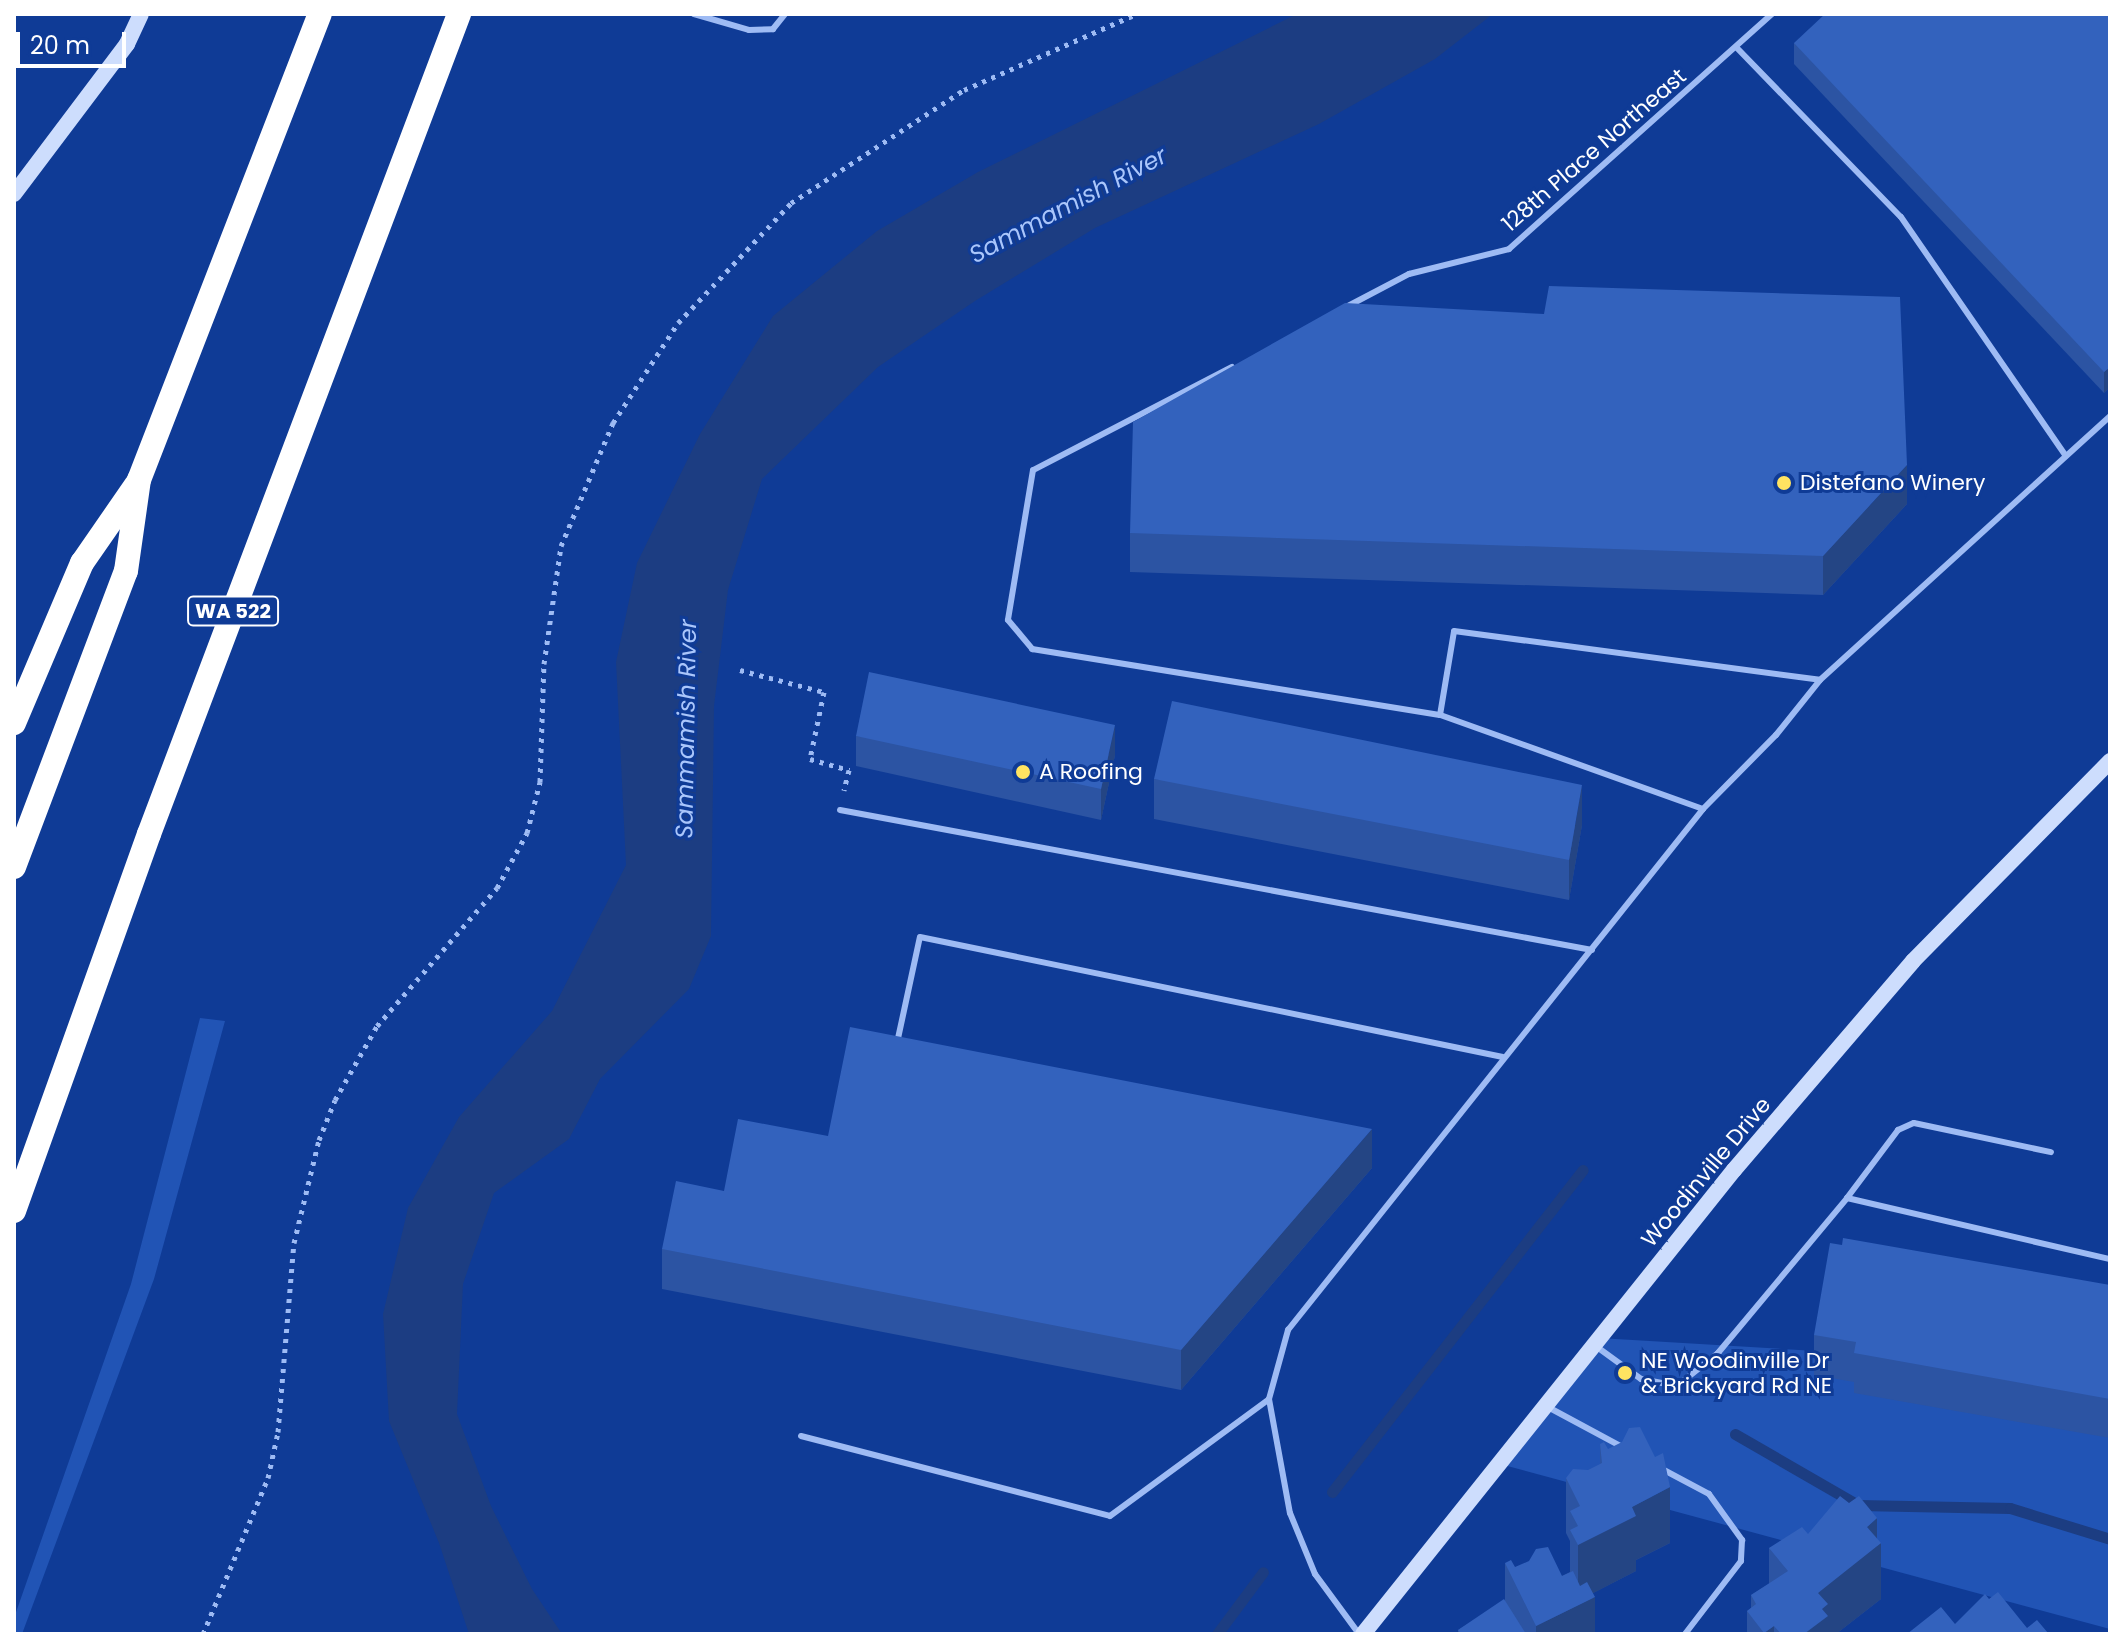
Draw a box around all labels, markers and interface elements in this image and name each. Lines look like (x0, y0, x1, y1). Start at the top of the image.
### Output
scale bar (20, 16, 130, 66)
text: 20 m (30, 29, 90, 62)
street label: 128th Place Northeast (1497, 63, 1691, 237)
water label: Sammamish River (964, 141, 1172, 269)
place label: Distefano Winery (1800, 470, 1985, 496)
marker: Distefano Winery (1775, 474, 1793, 492)
road number: WA 522 (187, 595, 279, 627)
water label: Sammamish River (670, 619, 702, 839)
place label: A Roofing (1039, 759, 1143, 785)
marker: A Roofing (1014, 763, 1032, 781)
street label: Woodinville Drive (1636, 1092, 1776, 1252)
place label: NE Woodinville Dr & Brickyard Rd NE (1641, 1347, 1832, 1398)
marker: NE Woodinville Dr & Brickyard Rd NE (1616, 1364, 1634, 1382)

